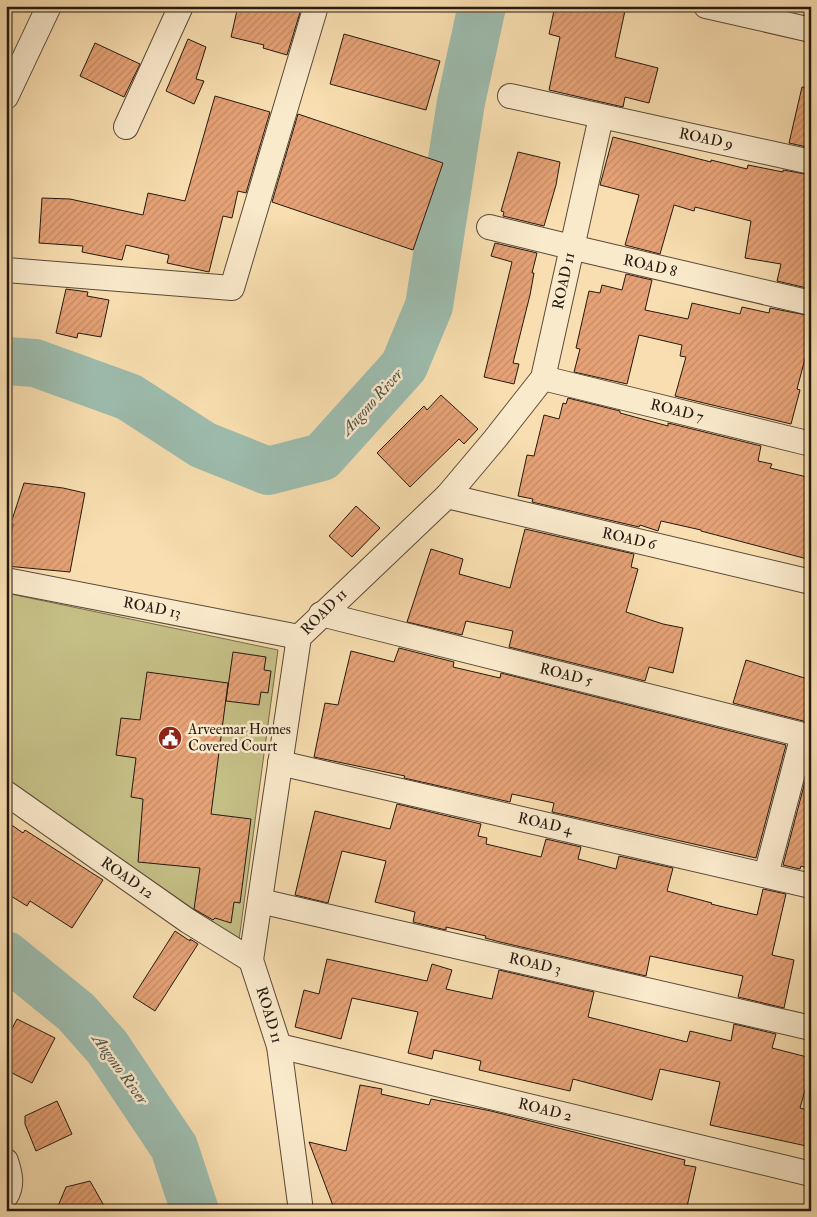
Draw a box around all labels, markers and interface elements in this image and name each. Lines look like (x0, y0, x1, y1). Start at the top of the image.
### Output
street label: ROAD 9 (677, 124, 735, 154)
street label: ROAD 11 (549, 251, 579, 311)
street label: ROAD 8 (621, 251, 679, 281)
water label: Angono River (336, 364, 408, 441)
street label: ROAD 7 (648, 395, 706, 427)
street label: ROAD 6 (600, 524, 659, 555)
street label: ROAD 11 (297, 585, 351, 639)
street label: ROAD 13 (121, 593, 183, 623)
street label: ROAD 5 (538, 659, 595, 691)
place label: Arveemar Homes Covered Court (187, 720, 291, 756)
public building icon: Arveemar Homes Covered Court (157, 725, 183, 751)
street label: ROAD 4 (516, 809, 575, 840)
street label: ROAD 12 (97, 853, 157, 903)
street label: ROAD 3 (507, 949, 563, 979)
street label: ROAD 11 (251, 984, 287, 1046)
water label: Angono River (86, 1028, 153, 1109)
street label: ROAD 2 (516, 1094, 574, 1126)

